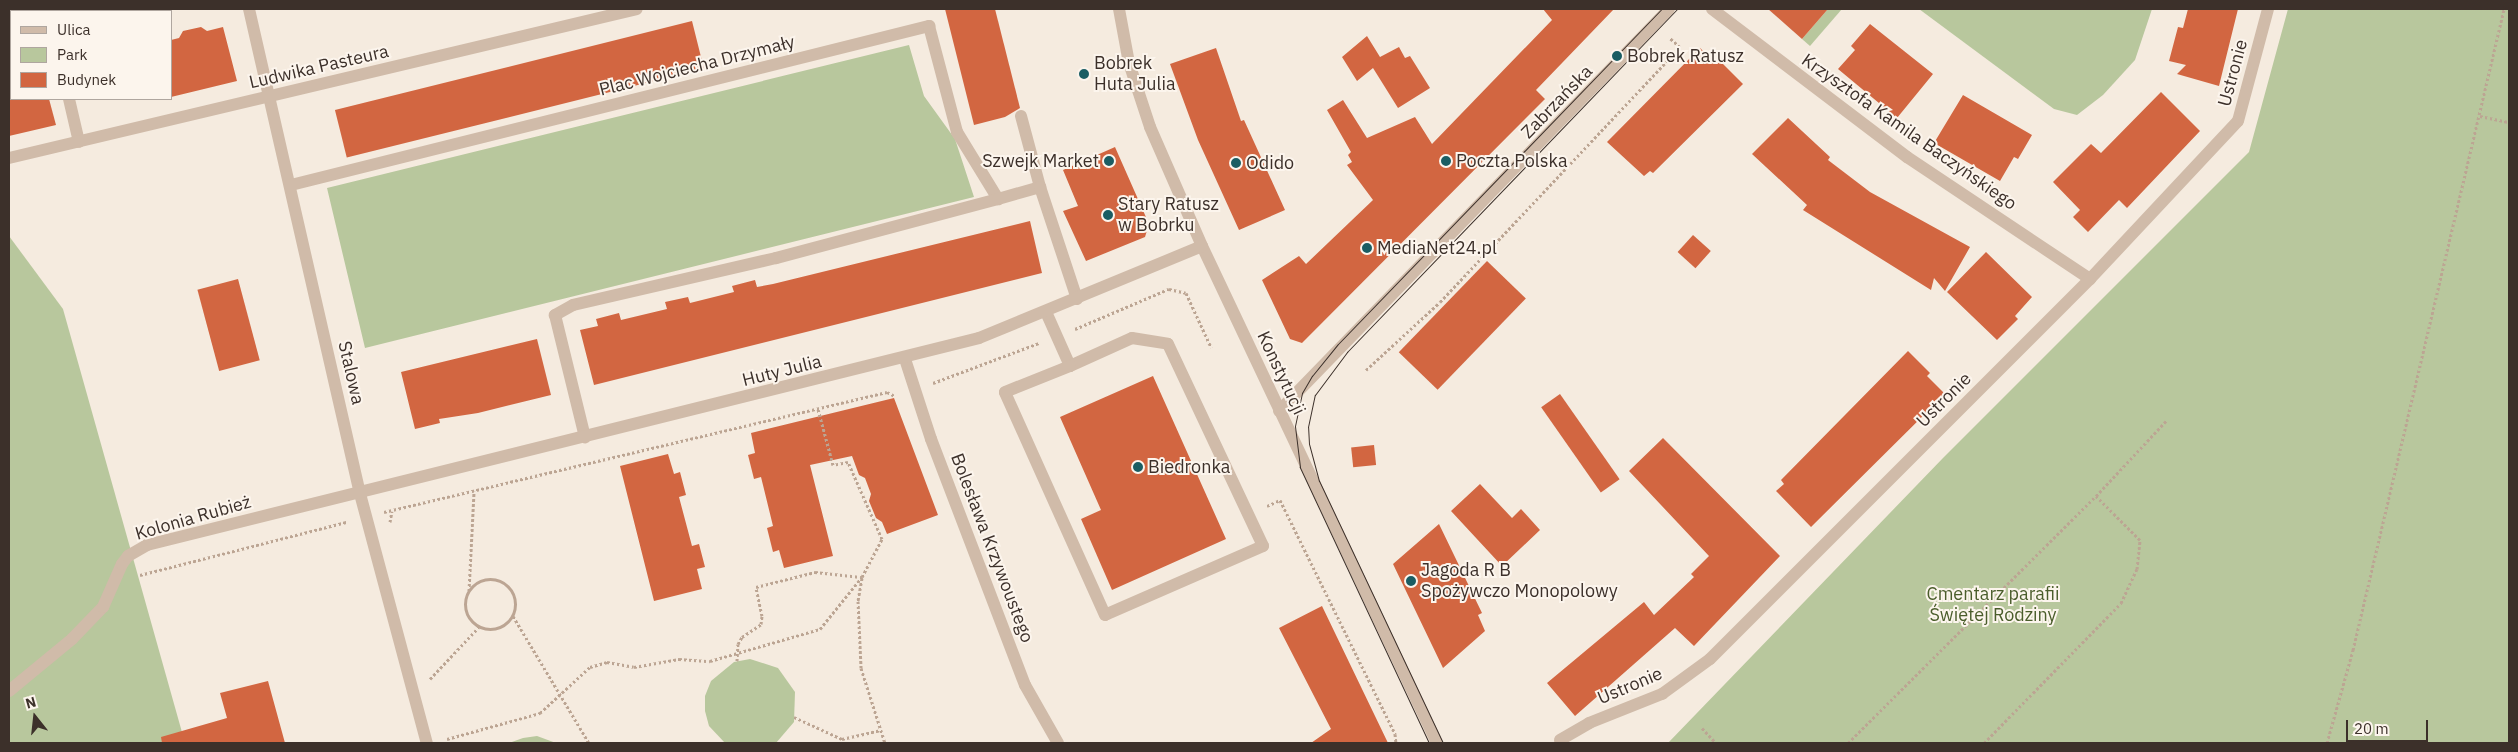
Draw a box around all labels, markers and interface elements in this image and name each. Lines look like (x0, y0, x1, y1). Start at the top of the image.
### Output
legend (10, 10, 172, 100)
text: Ulica (57, 20, 91, 39)
street label: Plac Wojciecha Drzymały (597, 31, 797, 101)
street label: Ustronie (2214, 37, 2252, 109)
street label: Ludwika Pasteura (247, 40, 391, 94)
text: Park (57, 45, 87, 64)
place label: Bobrek Ratusz (1627, 45, 1744, 67)
street label: Krzysztofa Kamila Baczyńskiego (1797, 49, 2021, 215)
marker: Bobrek Ratusz (1611, 50, 1623, 62)
place label: Bobrek Huta Julia (1094, 53, 1176, 96)
street label: Zabrzańska (1517, 61, 1597, 143)
marker: Bobrek Huta Julia (1078, 68, 1090, 80)
text: Budynek (57, 70, 116, 89)
place label: Szwejk Market (982, 150, 1099, 172)
place label: Poczta Polska (1456, 150, 1568, 172)
place label: Odido (1246, 152, 1294, 174)
marker: Szwejk Market (1103, 155, 1115, 167)
marker: Poczta Polska (1440, 155, 1452, 167)
marker: Odido (1230, 157, 1242, 169)
place label: Stary Ratusz w Bobrku (1118, 194, 1219, 236)
marker: Stary Ratusz w Bobrku (1102, 209, 1114, 221)
place label: MediaNet24.pl (1377, 237, 1497, 259)
marker: MediaNet24.pl (1361, 242, 1373, 254)
street label: Konstytucji (1252, 328, 1310, 418)
street label: Stalowa (333, 339, 369, 407)
street label: Huty Julia (740, 351, 824, 391)
street label: Ustronie (1912, 368, 1976, 432)
street label: Bolesława Krzywoustego (946, 450, 1038, 646)
place label: Biedronka (1148, 456, 1230, 478)
marker: Biedronka (1132, 461, 1144, 473)
street label: Kolonia Rubież (133, 491, 253, 545)
place label: Jagoda R B Spożywczo Monopolowy (1421, 560, 1618, 602)
marker: Jagoda R B Spożywczo Monopolowy (1405, 575, 1417, 587)
park label: Cmentarz parafii Świętej Rodziny (1926, 584, 2060, 626)
street label: Ustronie (1594, 663, 1666, 709)
north arrow (10, 692, 60, 742)
text: N (24, 693, 38, 713)
scale bar (2348, 710, 2430, 742)
text: 20 m (2354, 719, 2389, 738)

